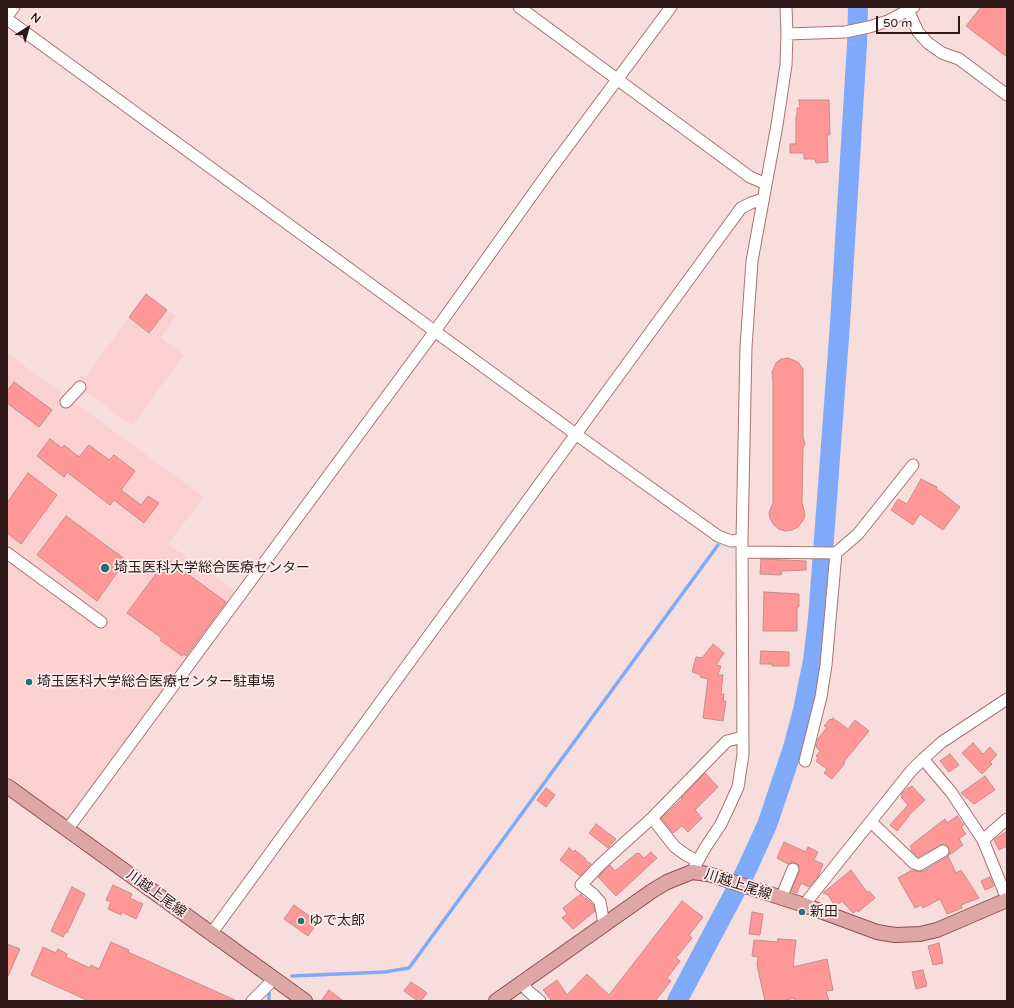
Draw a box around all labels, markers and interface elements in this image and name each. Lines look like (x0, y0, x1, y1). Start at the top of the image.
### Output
north arrow (8, 8, 48, 48)
scale bar (878, 8, 962, 34)
text: N (28, 10, 43, 26)
text: 50 m (883, 16, 912, 30)
place label: 埼玉医科大学総合医療センター (114, 560, 310, 576)
marker: 埼玉医科大学総合医療センター (99, 562, 111, 574)
place label: 埼玉医科大学総合医療センター駐車場 (37, 674, 275, 690)
marker: 埼玉医科大学総合医療センター駐車場 (24, 677, 34, 687)
street label: 川越上尾線 (702, 866, 774, 904)
street label: 川越上尾線 (123, 867, 189, 921)
place label: 新田 (810, 904, 838, 920)
marker: 新田 (797, 907, 807, 917)
place label: ゆで太郎 (309, 913, 365, 929)
marker: ゆで太郎 (296, 916, 306, 926)

